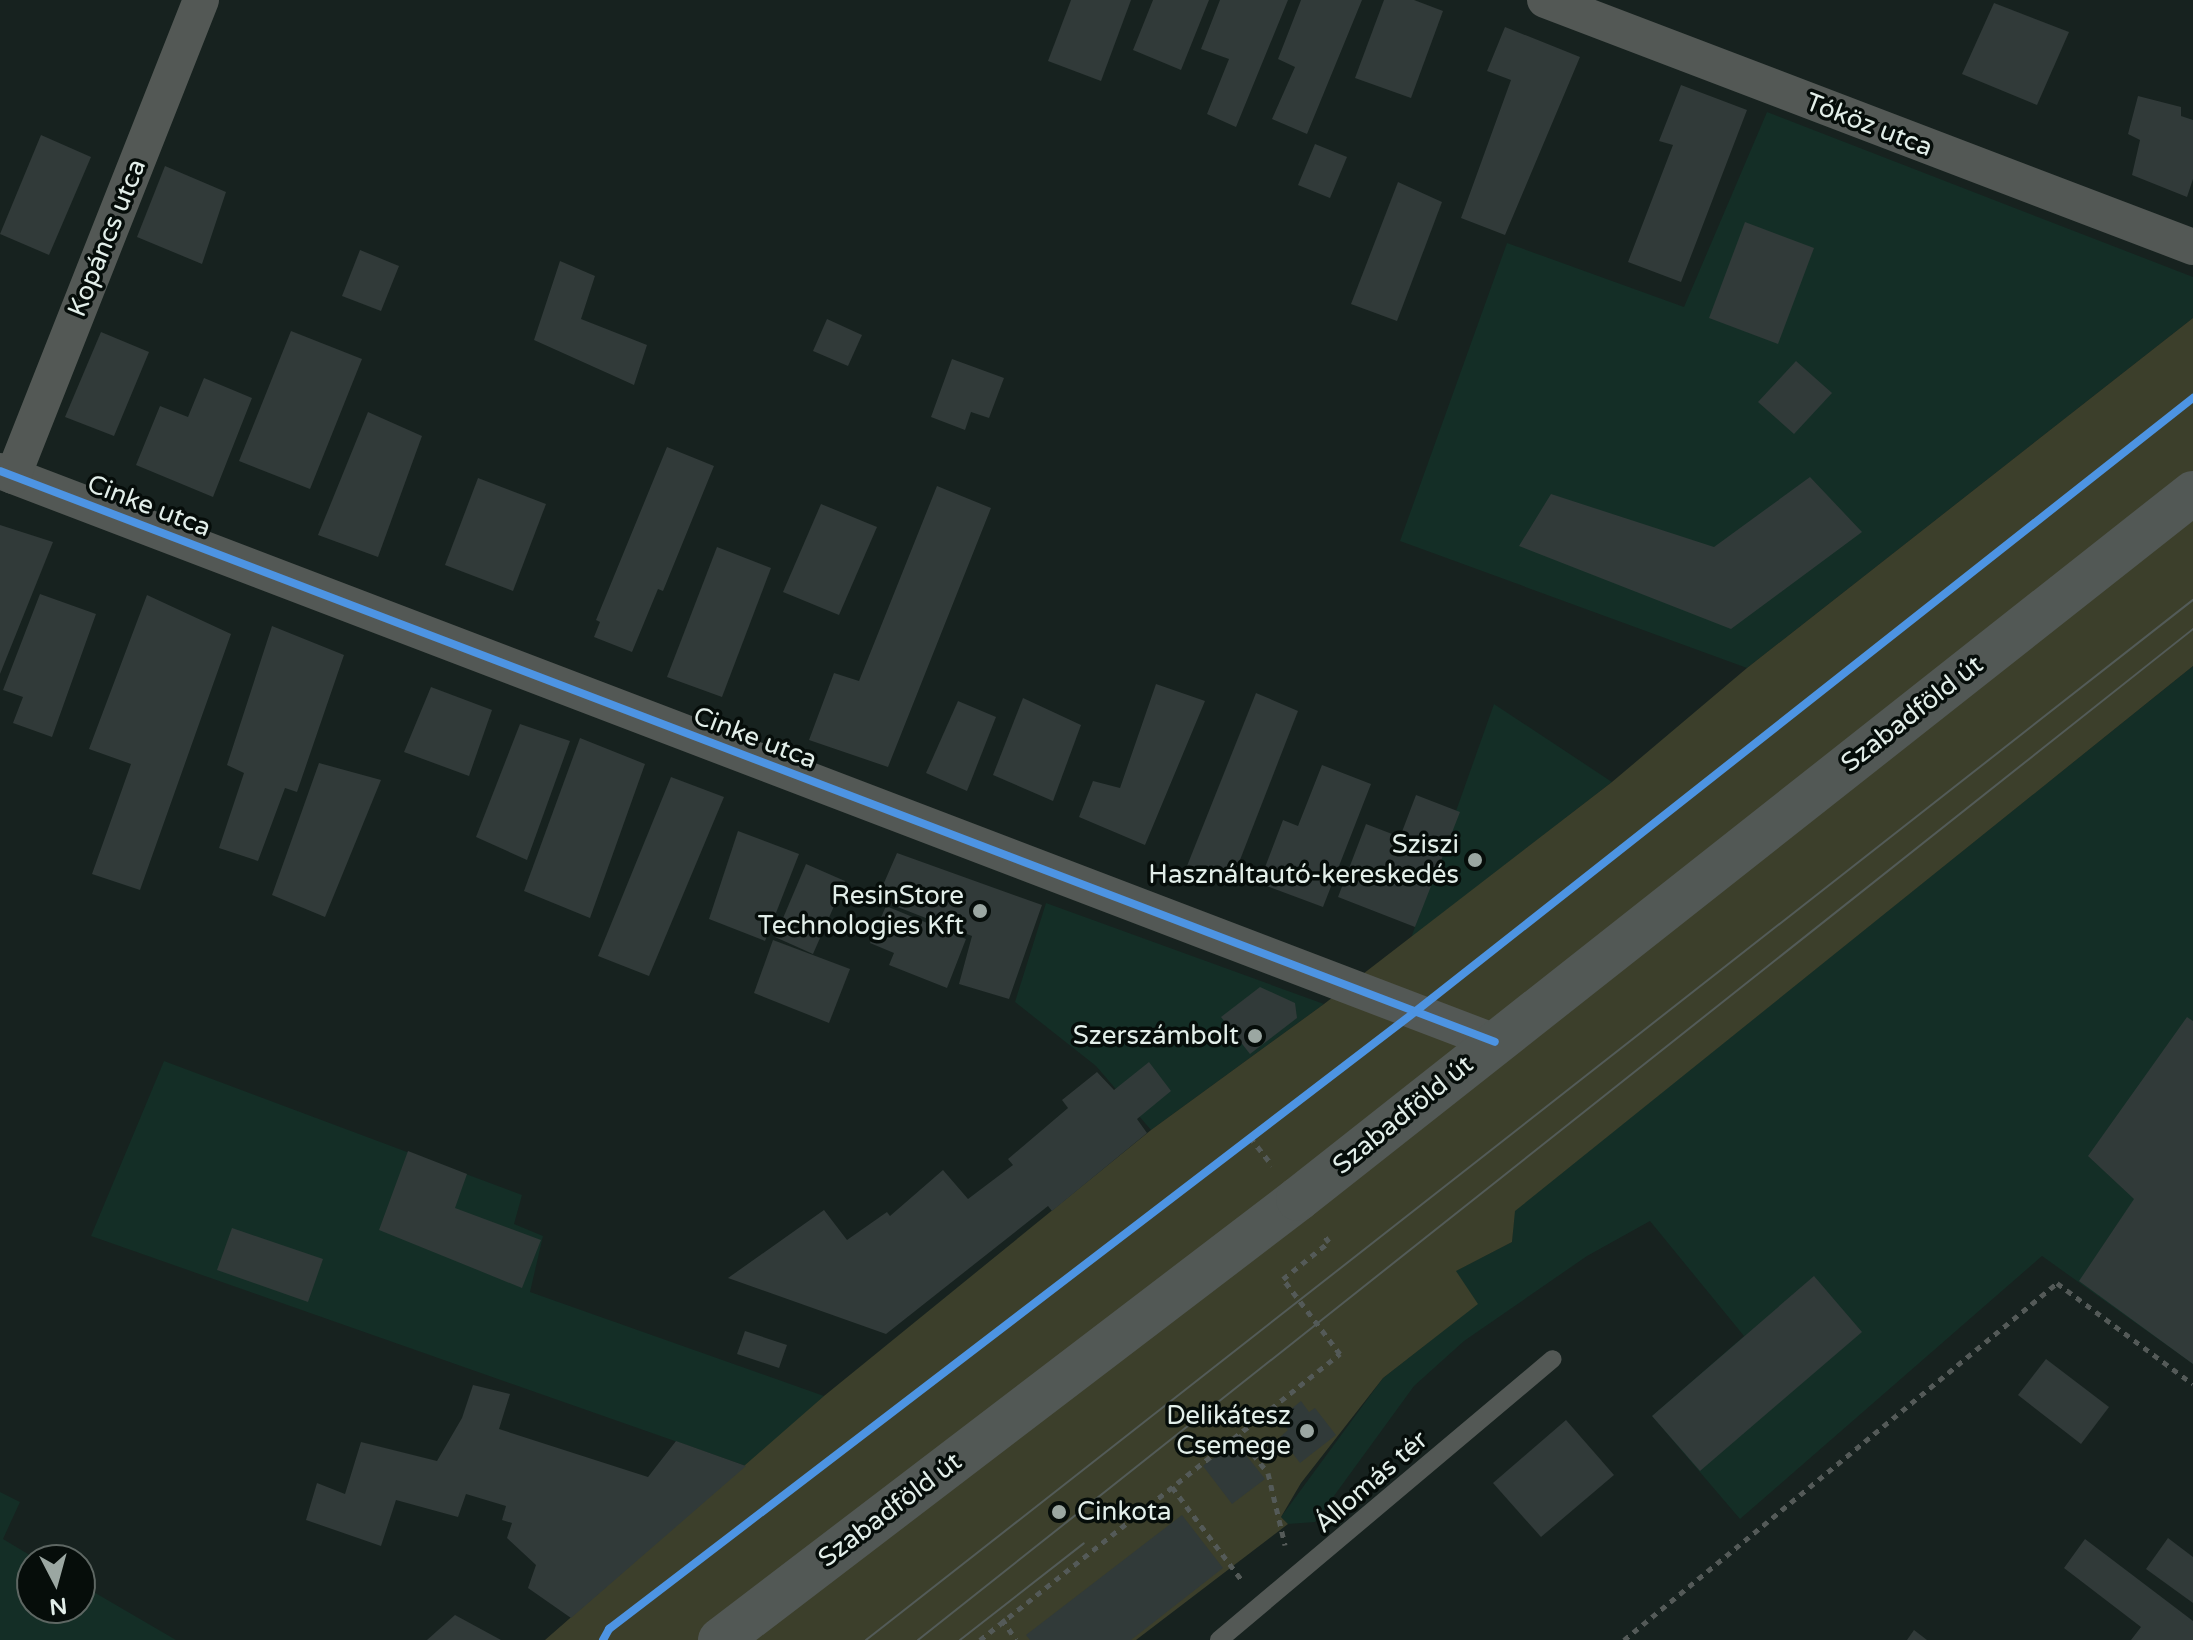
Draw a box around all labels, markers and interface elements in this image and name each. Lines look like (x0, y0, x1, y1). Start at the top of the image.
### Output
street label: Tóköz utca (1801, 87, 1937, 163)
street label: Kopáncs utca (61, 155, 153, 321)
street label: Cinke utca (83, 468, 215, 544)
street label: Szabadföld út (1835, 649, 1989, 779)
street label: Cinke utca (689, 700, 821, 776)
place label: Sziszi Használtautó-kereskedés (1148, 829, 1459, 890)
marker: Sziszi Használtautó-kereskedés (1466, 851, 1484, 869)
place label: ResinStore Technologies Kft (758, 880, 964, 942)
marker: ResinStore Technologies Kft (971, 902, 989, 920)
place label: Szerszámbolt (1073, 1020, 1239, 1052)
marker: Szerszámbolt (1246, 1027, 1264, 1045)
street label: Szabadföld út (1327, 1049, 1479, 1181)
place label: Delikátesz Csemege (1166, 1400, 1291, 1462)
marker: Delikátesz Csemege (1298, 1422, 1316, 1440)
street label: Állomás tér (1308, 1424, 1434, 1540)
street label: Szabadföld út (812, 1446, 968, 1574)
place label: Cinkota (1077, 1496, 1172, 1528)
marker: Cinkota (1048, 1501, 1070, 1523)
north arrow (16, 1544, 96, 1624)
text: N (48, 1592, 68, 1620)

